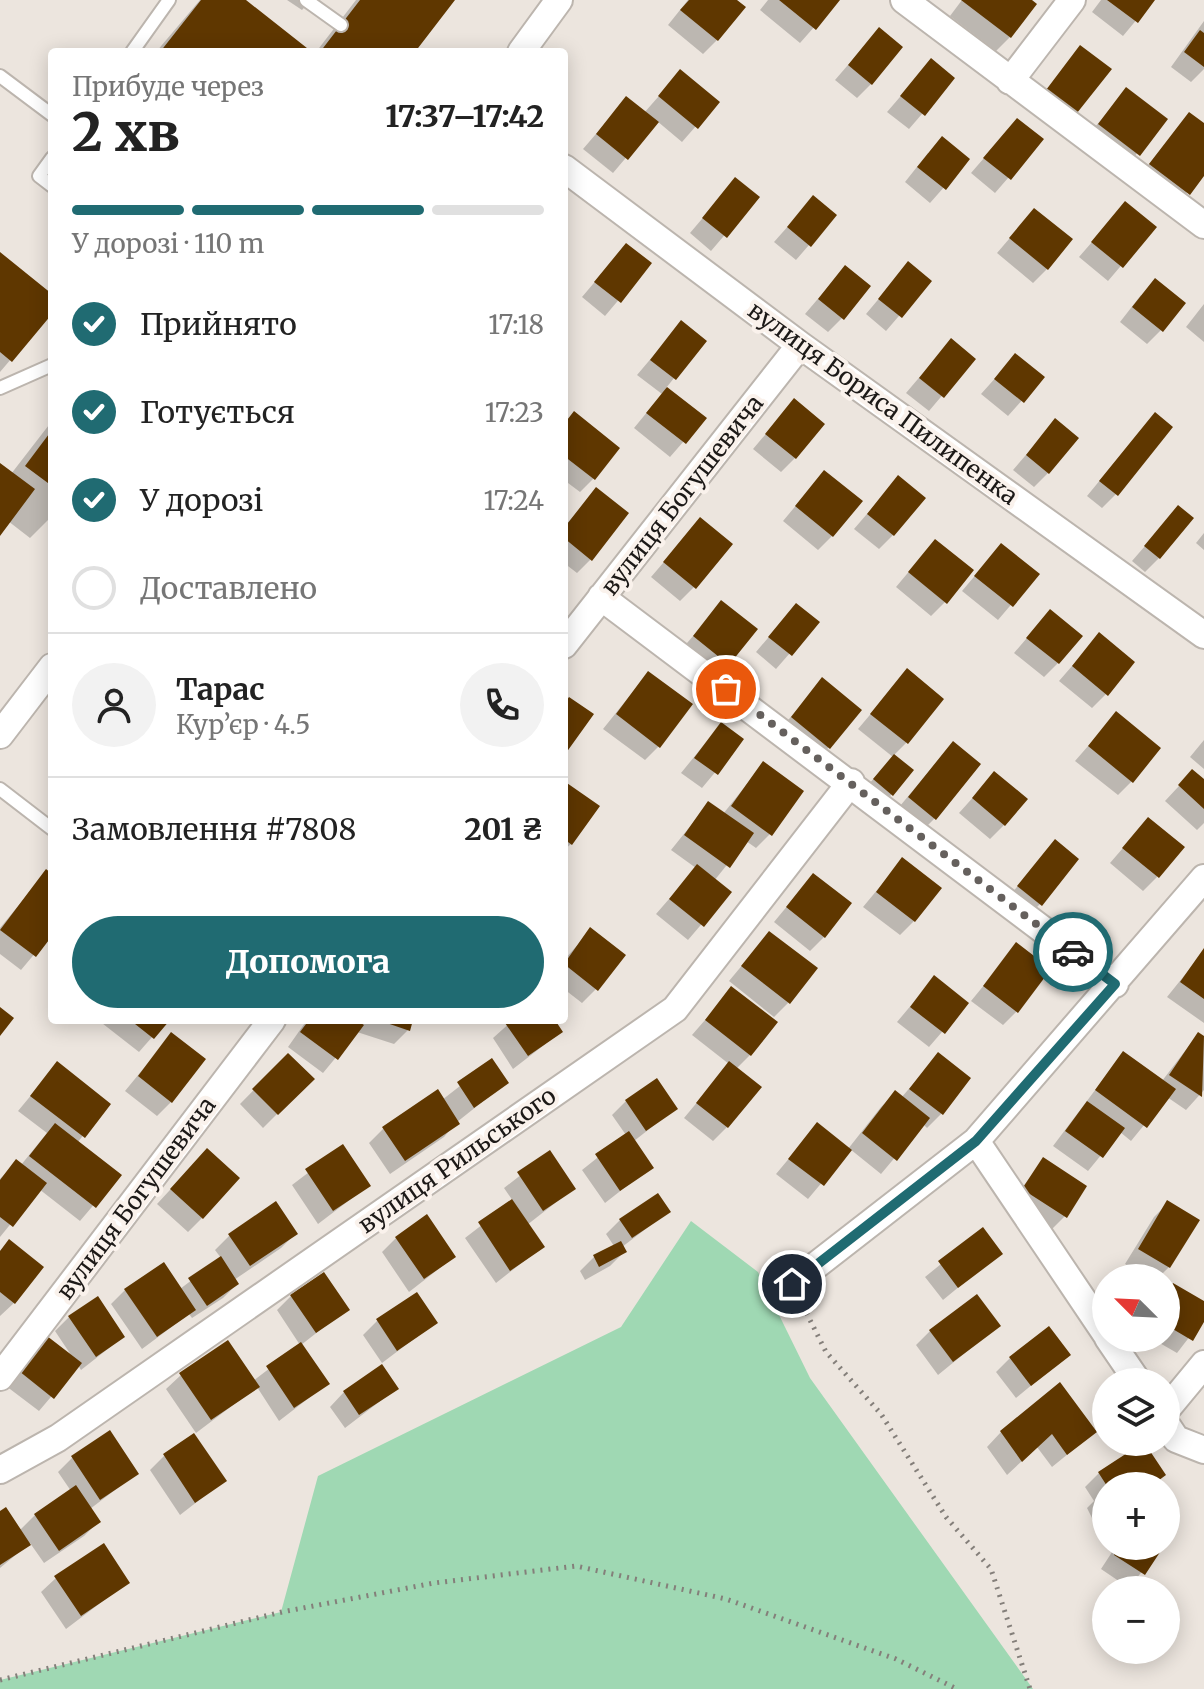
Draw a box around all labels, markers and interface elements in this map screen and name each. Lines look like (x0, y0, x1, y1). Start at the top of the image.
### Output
text: Прибуде через (72, 70, 264, 103)
text: 17:37–17:42 (385, 97, 544, 135)
text: 2 хв (72, 100, 180, 165)
text: У дорозі · 110 m (72, 227, 264, 260)
street label: вулиця Бориса Пилипенка (742, 295, 1024, 511)
icon: check (72, 302, 116, 346)
text: Прийнято (140, 305, 297, 343)
text: 17:18 (488, 308, 544, 341)
street label: вулиця Богушевича (594, 389, 770, 601)
icon: check (72, 390, 116, 434)
text: Готується (140, 393, 295, 431)
text: 17:23 (485, 396, 544, 429)
icon: check (72, 478, 116, 522)
text: У дорозі (140, 481, 263, 519)
text: 17:24 (484, 484, 544, 517)
text: Доставлено (140, 569, 317, 607)
pin (692, 655, 760, 723)
button: person (72, 663, 156, 747)
button: phone (460, 663, 544, 747)
icon: bag (704, 667, 748, 711)
text: Тарас (176, 670, 265, 708)
text: Кур’єр · 4.5 (176, 708, 310, 741)
text: Замовлення #7808 (72, 810, 356, 848)
text: 201 ₴ (464, 810, 544, 848)
courier (1033, 912, 1113, 992)
button: Допомога (72, 916, 544, 1008)
icon: car (1051, 930, 1095, 974)
street label: вулиця Рильського (352, 1080, 562, 1240)
street label: вулиця Богушевича (50, 1090, 222, 1305)
pin (758, 1250, 826, 1318)
icon: home (770, 1262, 814, 1306)
north arrow (1092, 1264, 1180, 1352)
map controls (1092, 1264, 1180, 1664)
button: layers (1092, 1368, 1180, 1456)
button: + (1092, 1472, 1180, 1560)
button: − (1092, 1576, 1180, 1664)

